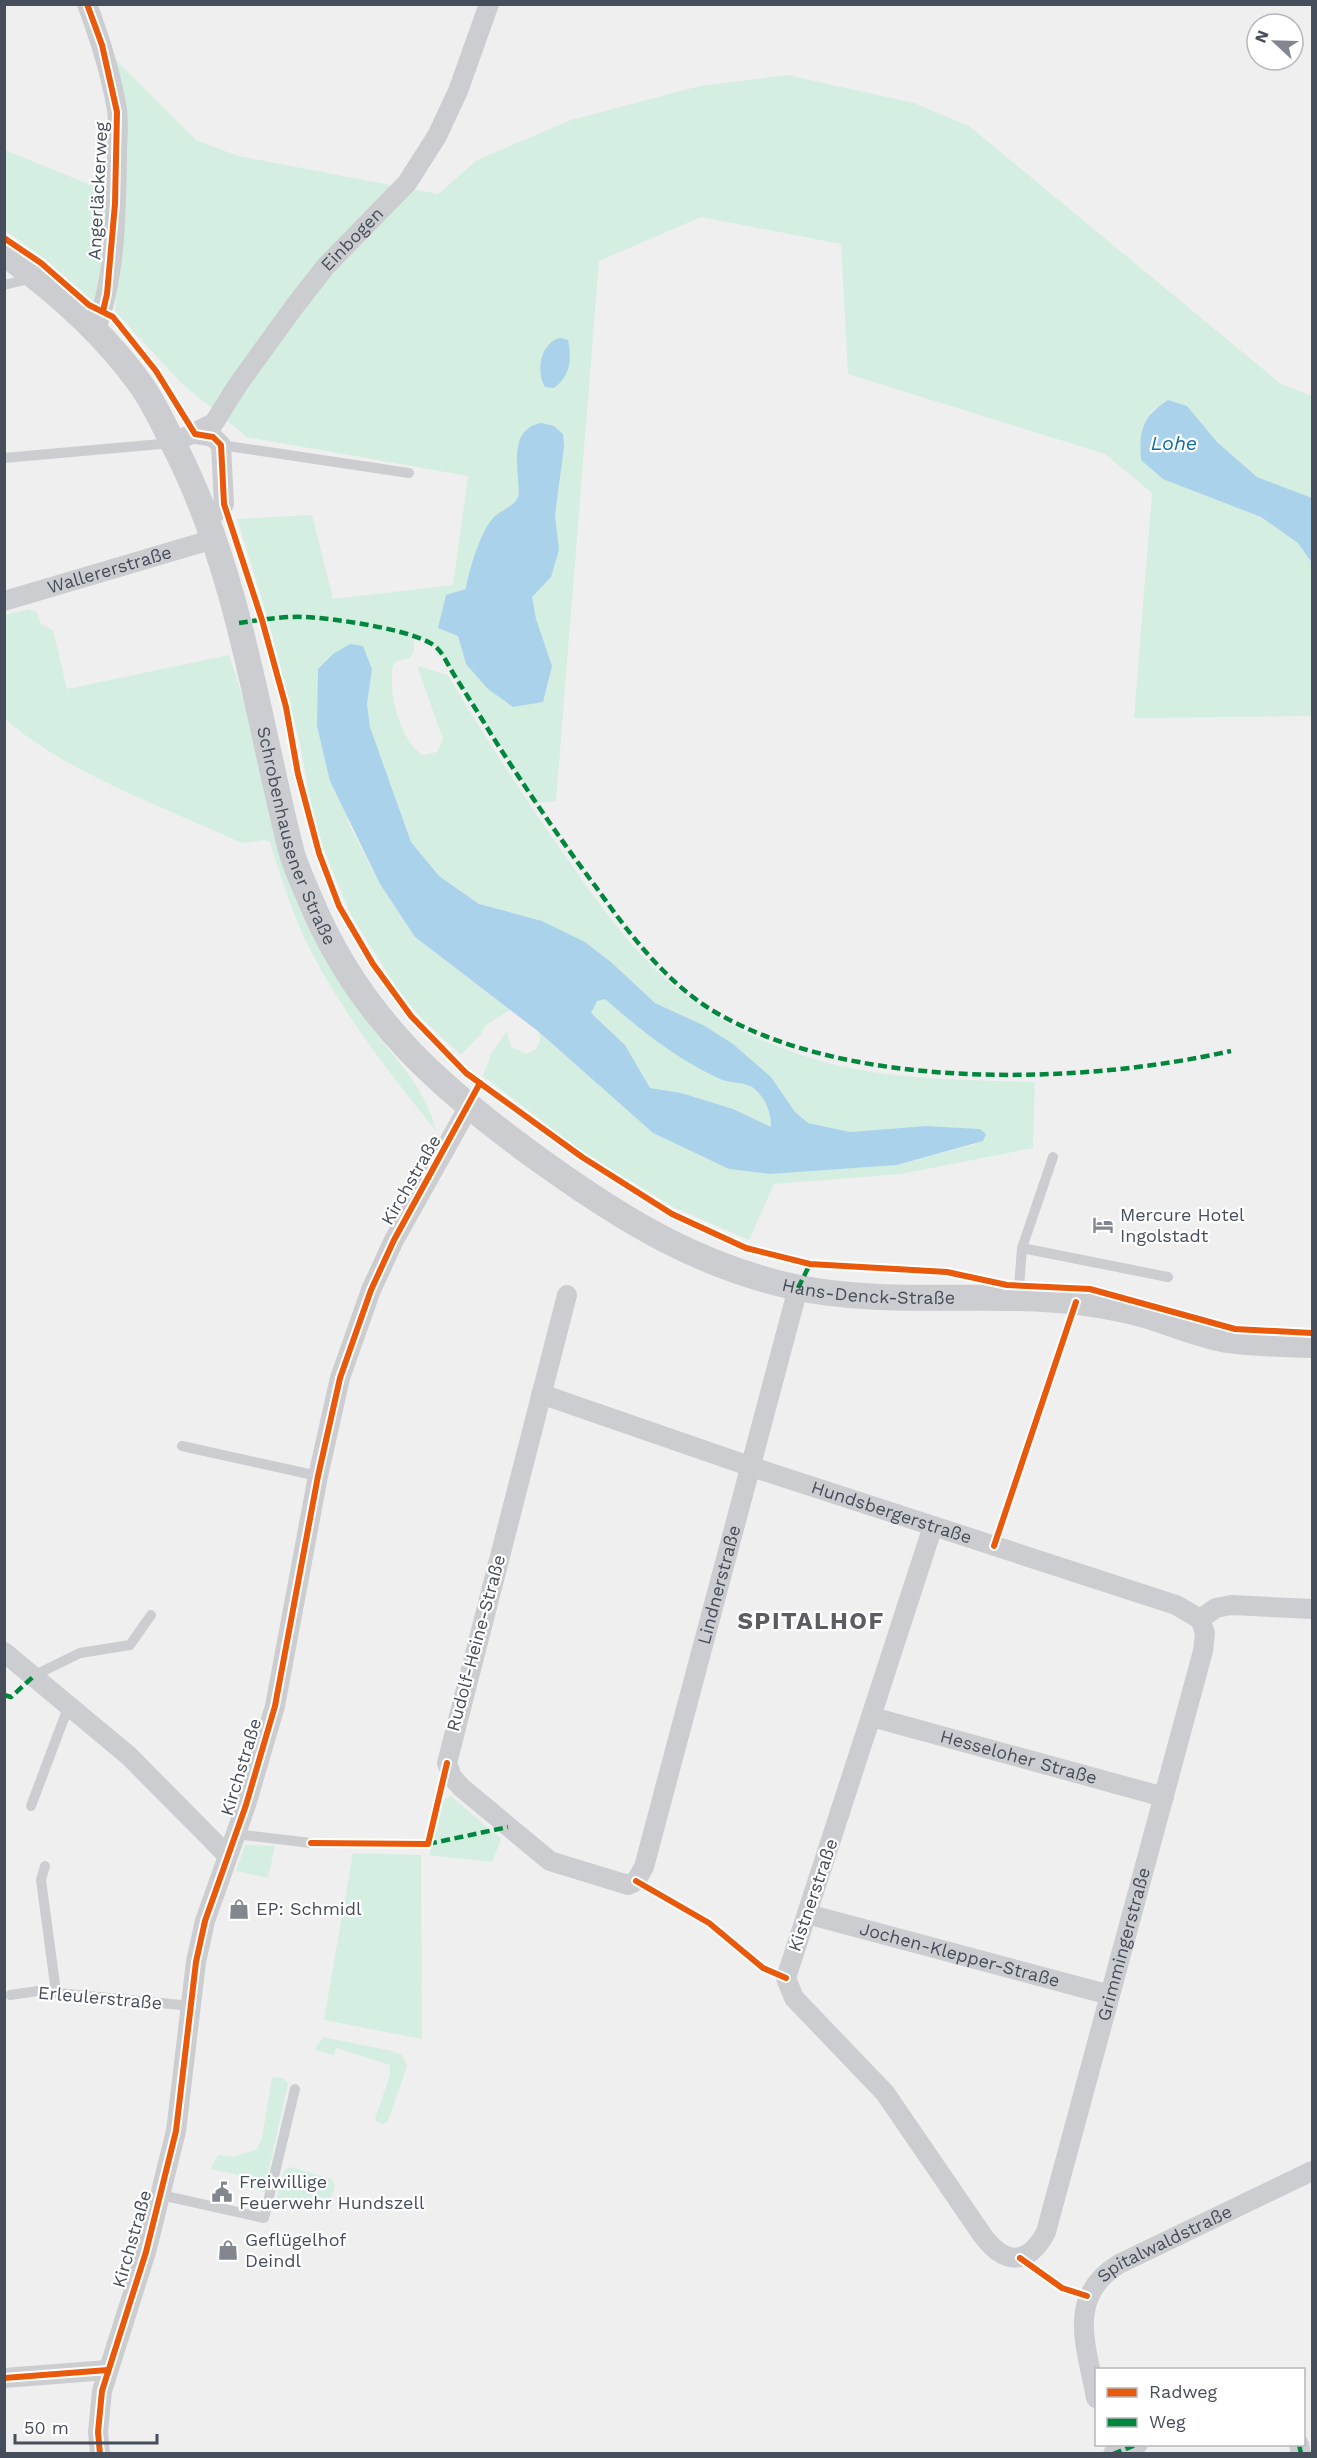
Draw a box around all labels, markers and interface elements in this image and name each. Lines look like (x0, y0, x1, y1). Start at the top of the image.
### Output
north arrow (1245, 12, 1305, 72)
text: N (1251, 28, 1273, 46)
street label: Angerläckerweg (83, 121, 112, 261)
street label: Einbogen (316, 203, 387, 275)
water label: Lohe (1151, 431, 1197, 455)
street label: Wallererstraße (45, 541, 174, 598)
street label: Schrobenhausener Straße (253, 724, 341, 948)
street label: Kirchstraße (376, 1131, 445, 1229)
place label: Mercure Hotel Ingolstadt (1120, 1204, 1245, 1246)
hotel icon: Mercure Hotel Ingolstadt (1091, 1213, 1115, 1237)
street label: Hans-Denck-Straße (780, 1274, 955, 1308)
street label: Hundsbergerstraße (809, 1476, 975, 1548)
street label: Lindnerstraße (693, 1523, 744, 1646)
street label: Rudolf-Heine-Straße (442, 1552, 509, 1733)
district label: SPITALHOF (737, 1607, 885, 1635)
street label: Kirchstraße (216, 1716, 265, 1818)
street label: Hesseloher Straße (938, 1725, 1099, 1788)
street label: Kistnerstraße (783, 1836, 842, 1954)
street label: Grimmingerstraße (1093, 1865, 1154, 2023)
shop icon: EP: Schmidl (227, 1897, 251, 1921)
place label: EP: Schmidl (256, 1898, 362, 1919)
street label: Jochen-Klepper-Straße (857, 1918, 1062, 1991)
street label: Erleulerstraße (37, 1982, 163, 2013)
place label: Freiwillige Feuerwehr Hundszell (239, 2171, 425, 2213)
public building icon: Freiwillige Feuerwehr Hundszell (210, 2180, 234, 2204)
street label: Kirchstraße (108, 2188, 155, 2290)
street label: Spitalwaldstraße (1092, 2200, 1235, 2286)
place label: Geflügelhof Deindl (245, 2229, 346, 2271)
shop icon: Geflügelhof Deindl (216, 2238, 240, 2262)
legend (1095, 2368, 1305, 2446)
text: Radweg (1149, 2381, 1218, 2402)
scale bar (15, 2407, 158, 2445)
text: Weg (1149, 2411, 1186, 2432)
text: 50 m (24, 2417, 69, 2438)

